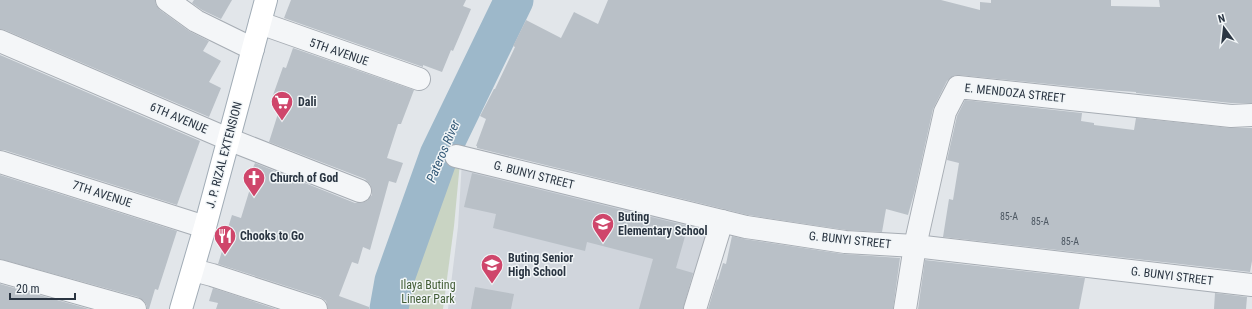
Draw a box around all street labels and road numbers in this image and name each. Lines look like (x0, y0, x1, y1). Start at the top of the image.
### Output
street label: 5TH AVENUE (308, 35, 370, 69)
street label: E. MENDOZA STREET (964, 81, 1066, 105)
street label: 6TH AVENUE (148, 100, 210, 136)
street label: J. P. RIZAL EXTENSION (203, 100, 245, 210)
street label: G. BUNYI STREET (492, 158, 576, 192)
street label: 7TH AVENUE (71, 178, 133, 210)
street label: G. BUNYI STREET (808, 229, 892, 251)
street label: G. BUNYI STREET (1130, 264, 1214, 288)

